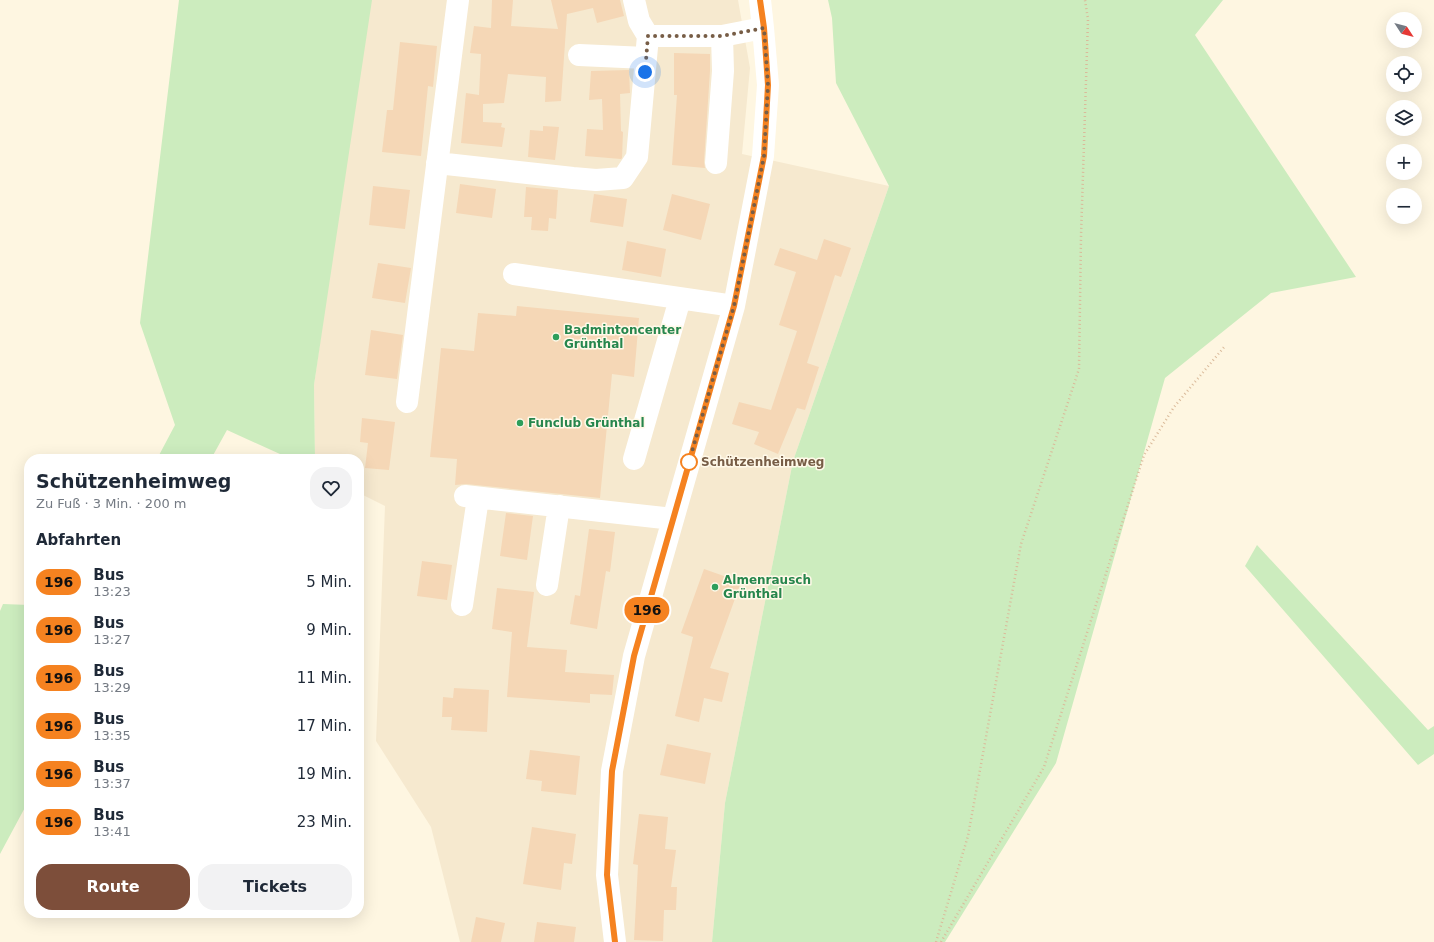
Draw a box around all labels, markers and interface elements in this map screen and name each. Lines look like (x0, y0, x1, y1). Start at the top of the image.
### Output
north arrow (1386, 12, 1422, 48)
map controls (1386, 12, 1422, 224)
button: locate (1386, 56, 1422, 92)
your location (635, 62, 655, 82)
button: layers (1386, 100, 1422, 136)
button: + (1386, 144, 1422, 180)
button: − (1386, 188, 1422, 224)
place label: Badmintoncenter Grünthal (564, 323, 681, 351)
marker: Badmintoncenter Grünthal (551, 332, 561, 342)
place label: Funclub Grünthal (528, 416, 645, 430)
marker: Funclub Grünthal (515, 418, 525, 428)
marker: Schützenheimweg (680, 453, 698, 471)
place label: Schützenheimweg (701, 455, 824, 469)
button: heart (310, 467, 352, 509)
text: Schützenheimweg (36, 470, 231, 492)
text: Zu Fuß · 3 Min. · 200 m (36, 496, 186, 511)
text: Abfahrten (36, 531, 121, 549)
text: Bus (93, 566, 124, 584)
text: 5 Min. (306, 573, 352, 591)
place label: Almenrausch Grünthal (723, 573, 811, 601)
text: 196 (44, 574, 73, 590)
marker: Almenrausch Grünthal (710, 582, 720, 592)
text: 13:23 (93, 584, 131, 599)
line badge: 196 (624, 597, 670, 623)
text: 196 (632, 602, 662, 618)
text: Bus (93, 614, 124, 632)
text: 9 Min. (306, 621, 352, 639)
text: 196 (44, 622, 73, 638)
text: 13:27 (93, 632, 131, 647)
text: Bus (93, 662, 124, 680)
text: 11 Min. (297, 669, 352, 687)
text: 196 (44, 670, 73, 686)
text: 13:29 (93, 680, 131, 695)
text: Bus (93, 710, 124, 728)
text: 17 Min. (297, 717, 352, 735)
text: 196 (44, 718, 73, 734)
text: 13:35 (93, 728, 131, 743)
text: Bus (93, 758, 124, 776)
text: 19 Min. (297, 765, 352, 783)
text: 196 (44, 766, 73, 782)
text: 13:37 (93, 776, 131, 791)
text: Bus (93, 806, 124, 824)
text: 23 Min. (297, 813, 352, 831)
text: 196 (44, 814, 73, 830)
text: 13:41 (93, 824, 131, 839)
button: Route (36, 864, 190, 910)
button: Tickets (198, 864, 352, 910)

